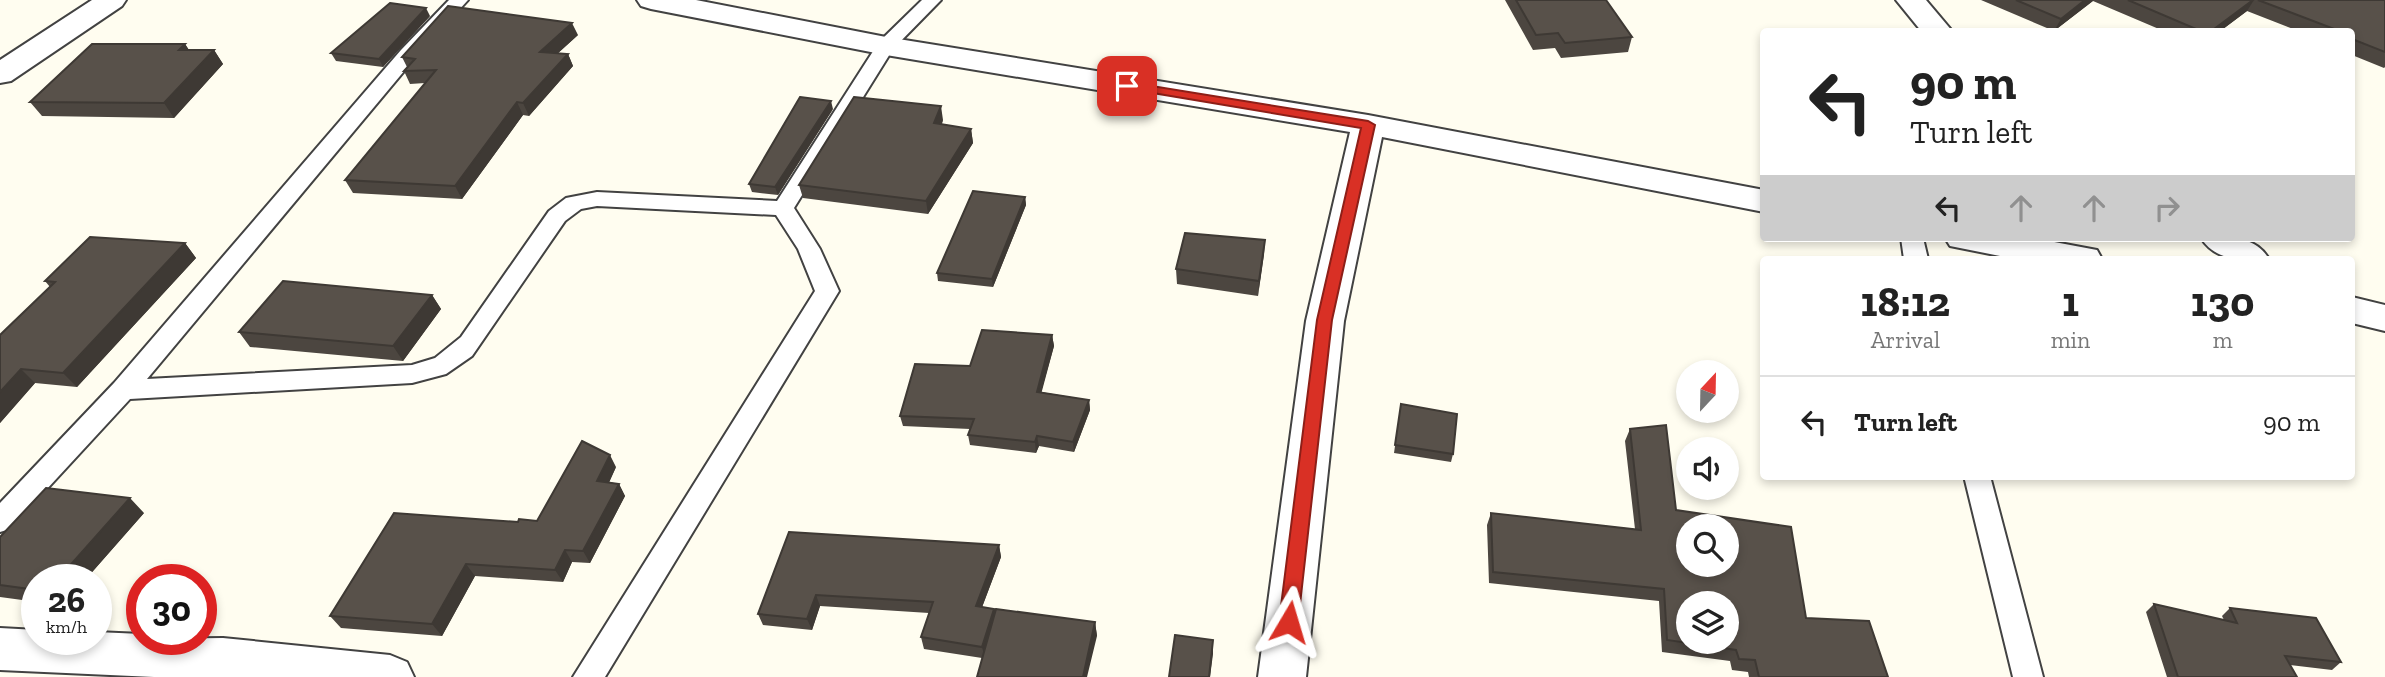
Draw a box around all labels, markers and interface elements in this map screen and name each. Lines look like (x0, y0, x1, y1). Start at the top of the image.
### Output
text: 90 m (1910, 53, 2017, 112)
pin (1097, 56, 1157, 116)
icon: left (1795, 56, 1886, 147)
icon: arrive (1108, 67, 1146, 105)
text: Turn left (1910, 113, 2032, 151)
icon: left (1929, 189, 1967, 227)
icon: ahead (2002, 189, 2040, 227)
icon: ahead (2075, 189, 2113, 227)
icon: right (2148, 189, 2186, 227)
text: 18:12 (1861, 276, 1950, 327)
text: 1 (2062, 276, 2079, 327)
text: 130 (2191, 276, 2254, 327)
text: Arrival (1871, 326, 1940, 354)
text: min (2051, 326, 2090, 354)
text: m (2213, 326, 2233, 354)
north arrow (1676, 360, 1740, 424)
map controls (1676, 360, 1739, 654)
icon: left (1795, 403, 1833, 441)
text: Turn left (1854, 406, 1957, 438)
text: 90 m (2263, 406, 2320, 438)
button: sound (1676, 437, 1739, 500)
button: search (1676, 514, 1739, 577)
speed limit sign: 30 (126, 564, 217, 655)
text: 26 (48, 579, 85, 621)
position arrow (1252, 585, 1326, 659)
button: layers (1676, 591, 1739, 654)
text: km/h (46, 616, 87, 638)

